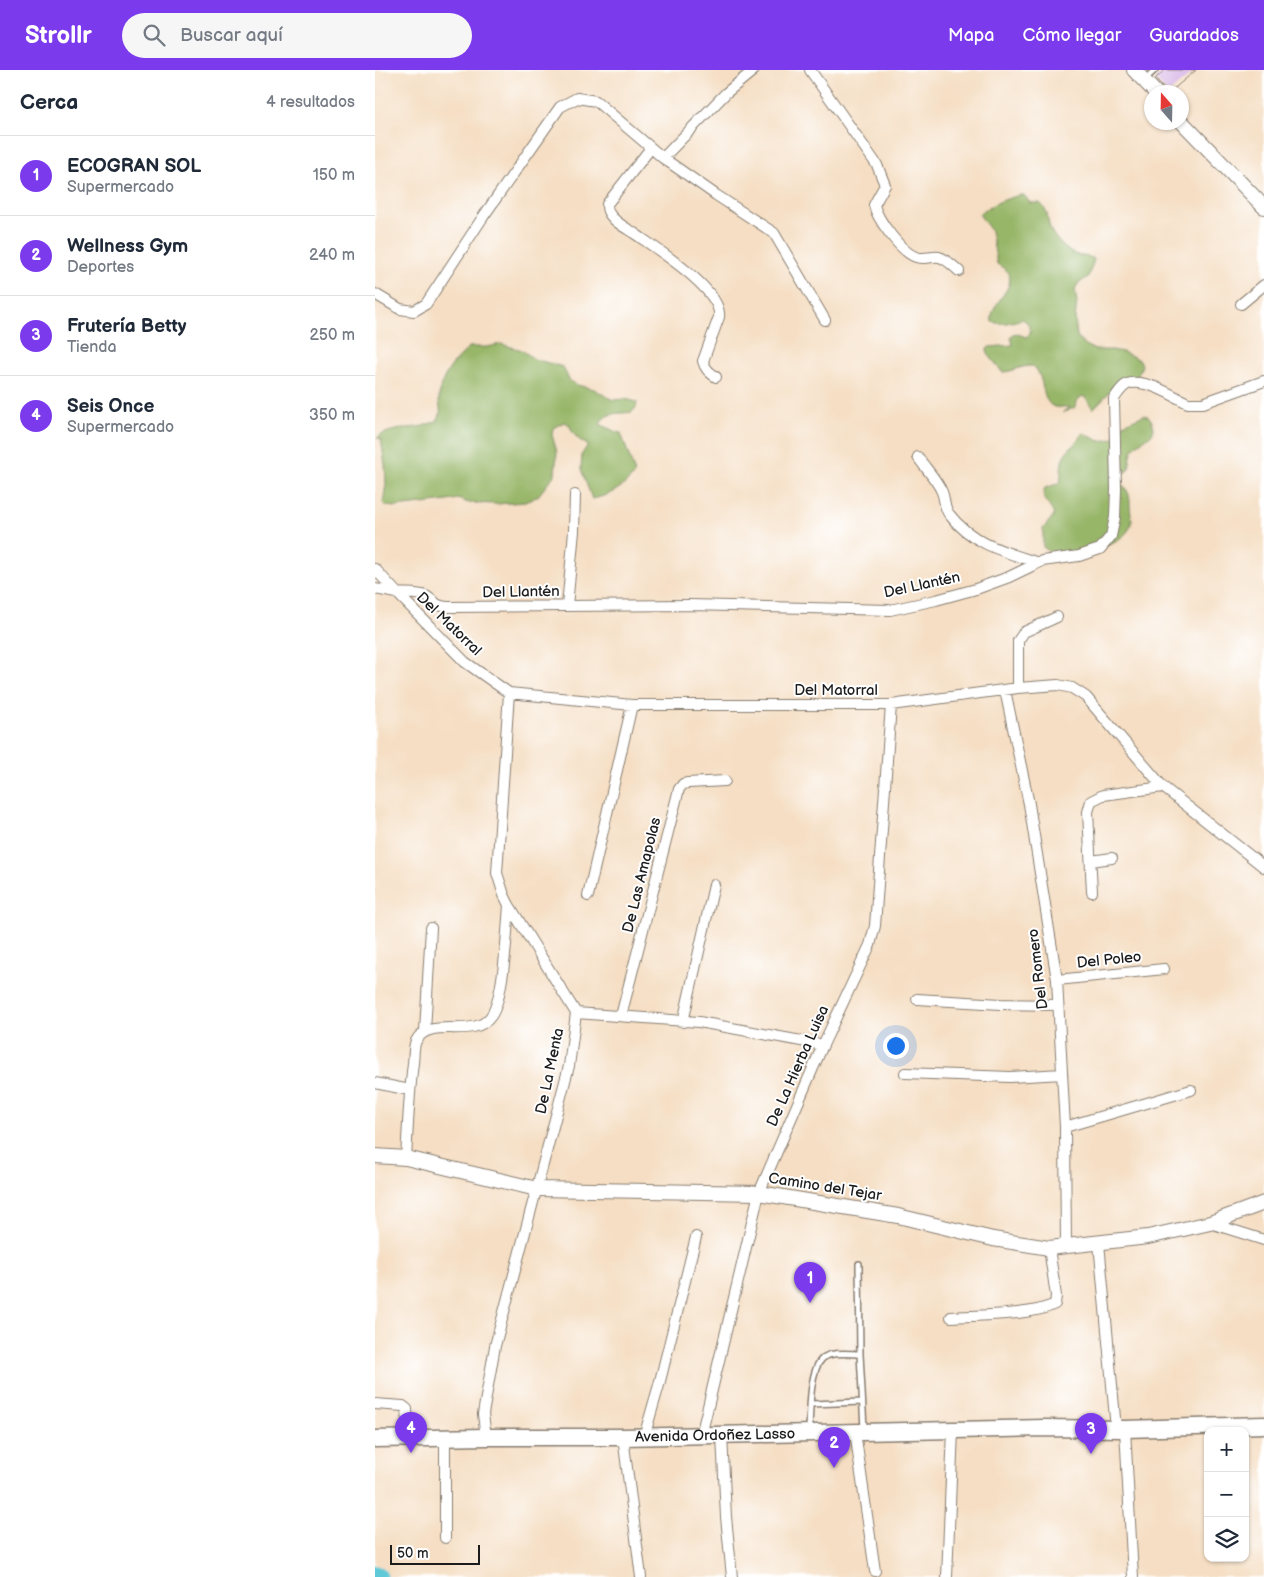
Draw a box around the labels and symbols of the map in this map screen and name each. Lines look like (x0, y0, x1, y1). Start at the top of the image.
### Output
north arrow (1144, 85, 1189, 130)
street label: Del Llantén (882, 568, 962, 602)
street label: Del Llantén (482, 582, 560, 602)
street label: Del Matorral (412, 588, 486, 660)
street label: Del Matorral (794, 681, 878, 700)
street label: De Las Amapolas (618, 815, 666, 935)
street label: Del Romero (1024, 928, 1052, 1010)
street label: Del Poleo (1076, 947, 1142, 973)
street label: De La Hierba Luisa (763, 1002, 833, 1130)
street label: De La Menta (532, 1026, 568, 1116)
your location (883, 1033, 909, 1059)
street label: Camino del Tejar (767, 1169, 884, 1205)
pin: 1 (794, 1262, 826, 1303)
pin: 4 (395, 1412, 427, 1453)
pin: 3 (1075, 1413, 1107, 1454)
street label: Avenida Ordoñez Lasso (635, 1424, 795, 1446)
pin: 2 (818, 1427, 850, 1468)
scale bar (390, 1542, 480, 1565)

